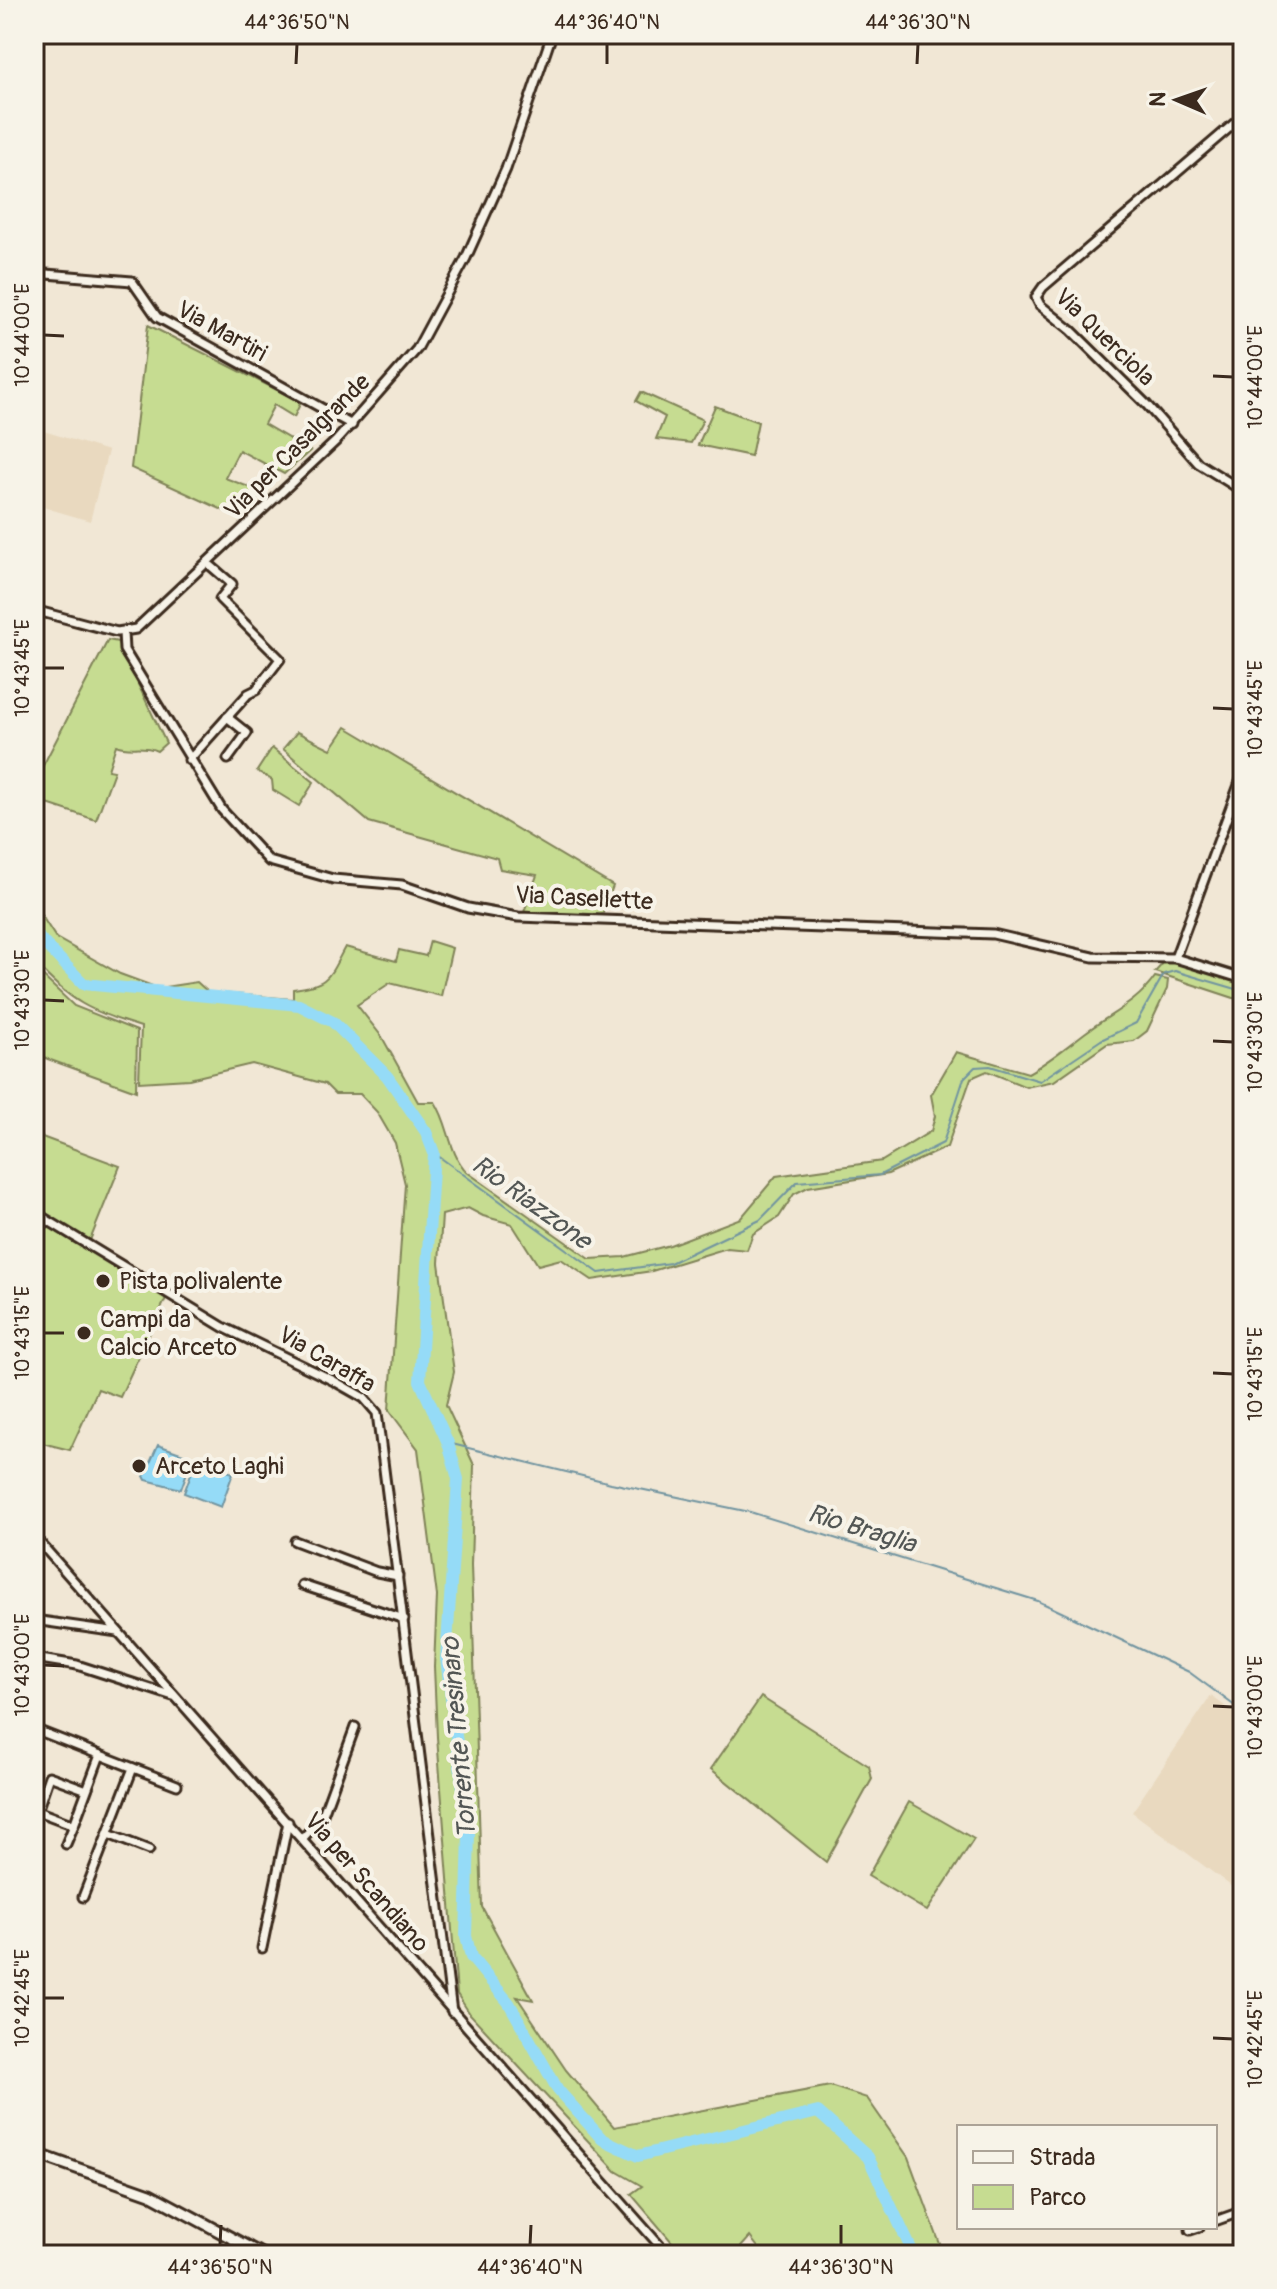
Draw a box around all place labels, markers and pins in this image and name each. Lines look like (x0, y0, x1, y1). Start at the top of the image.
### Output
place label: Pista polivalente (119, 1267, 282, 1296)
marker: Pista polivalente (94, 1272, 112, 1290)
place label: Campi da Calcio Arceto (100, 1305, 237, 1362)
marker: Campi da Calcio Arceto (75, 1324, 93, 1342)
place label: Arceto Laghi (155, 1452, 284, 1481)
marker: Arceto Laghi (130, 1457, 148, 1475)

